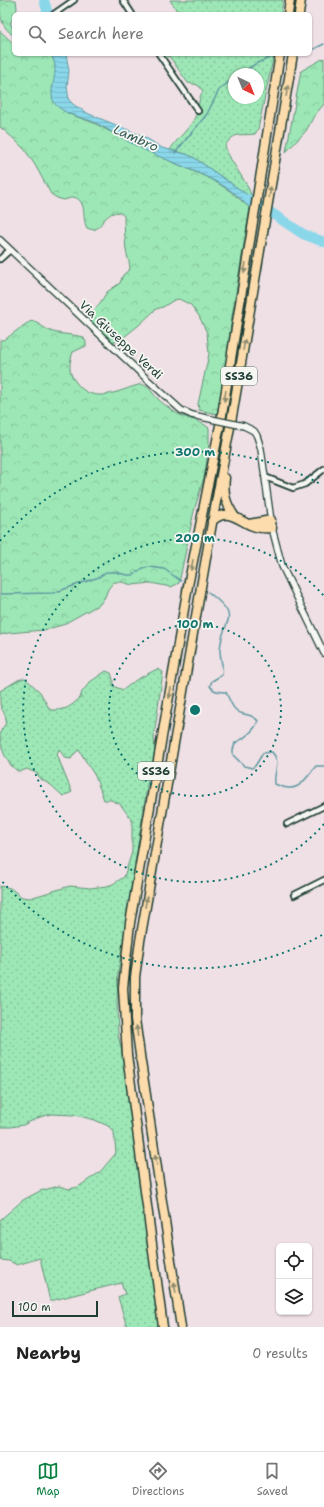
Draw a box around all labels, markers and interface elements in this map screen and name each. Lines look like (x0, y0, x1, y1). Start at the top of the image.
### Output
search box (12, 12, 312, 56)
icon: search (26, 23, 48, 45)
text: Search here (58, 24, 144, 44)
north arrow (228, 68, 264, 104)
one-way arrow (284, 85, 290, 97)
water label: Lambro (111, 121, 161, 155)
one-way arrow (267, 186, 273, 198)
one-way arrow (242, 262, 248, 274)
street label: Via Giuseppe Verdi (76, 297, 166, 383)
one-way arrow (241, 339, 247, 351)
road number: SS36 (221, 367, 257, 385)
one-way arrow (221, 390, 227, 402)
text: 300 m (175, 444, 215, 460)
text: 200 m (175, 530, 215, 546)
one-way arrow (189, 559, 195, 571)
text: 100 m (177, 616, 214, 632)
one-way arrow (167, 687, 173, 699)
centre of rings (188, 703, 202, 717)
road number: SS36 (138, 762, 174, 780)
one-way arrow (144, 896, 150, 908)
one-way arrow (134, 1025, 140, 1037)
one-way arrow (153, 1154, 159, 1166)
map controls (276, 1243, 312, 1315)
button: locate (276, 1243, 312, 1279)
button: layers (276, 1279, 312, 1315)
one-way arrow (172, 1282, 178, 1295)
scale bar (12, 1299, 98, 1318)
text: 100 m (18, 1300, 51, 1315)
text: Nearby (16, 1342, 81, 1364)
text: 0 results (252, 1345, 308, 1362)
tab: Map (36, 1460, 60, 1499)
tab: Directions (132, 1460, 184, 1499)
tab: Saved (257, 1460, 288, 1499)

